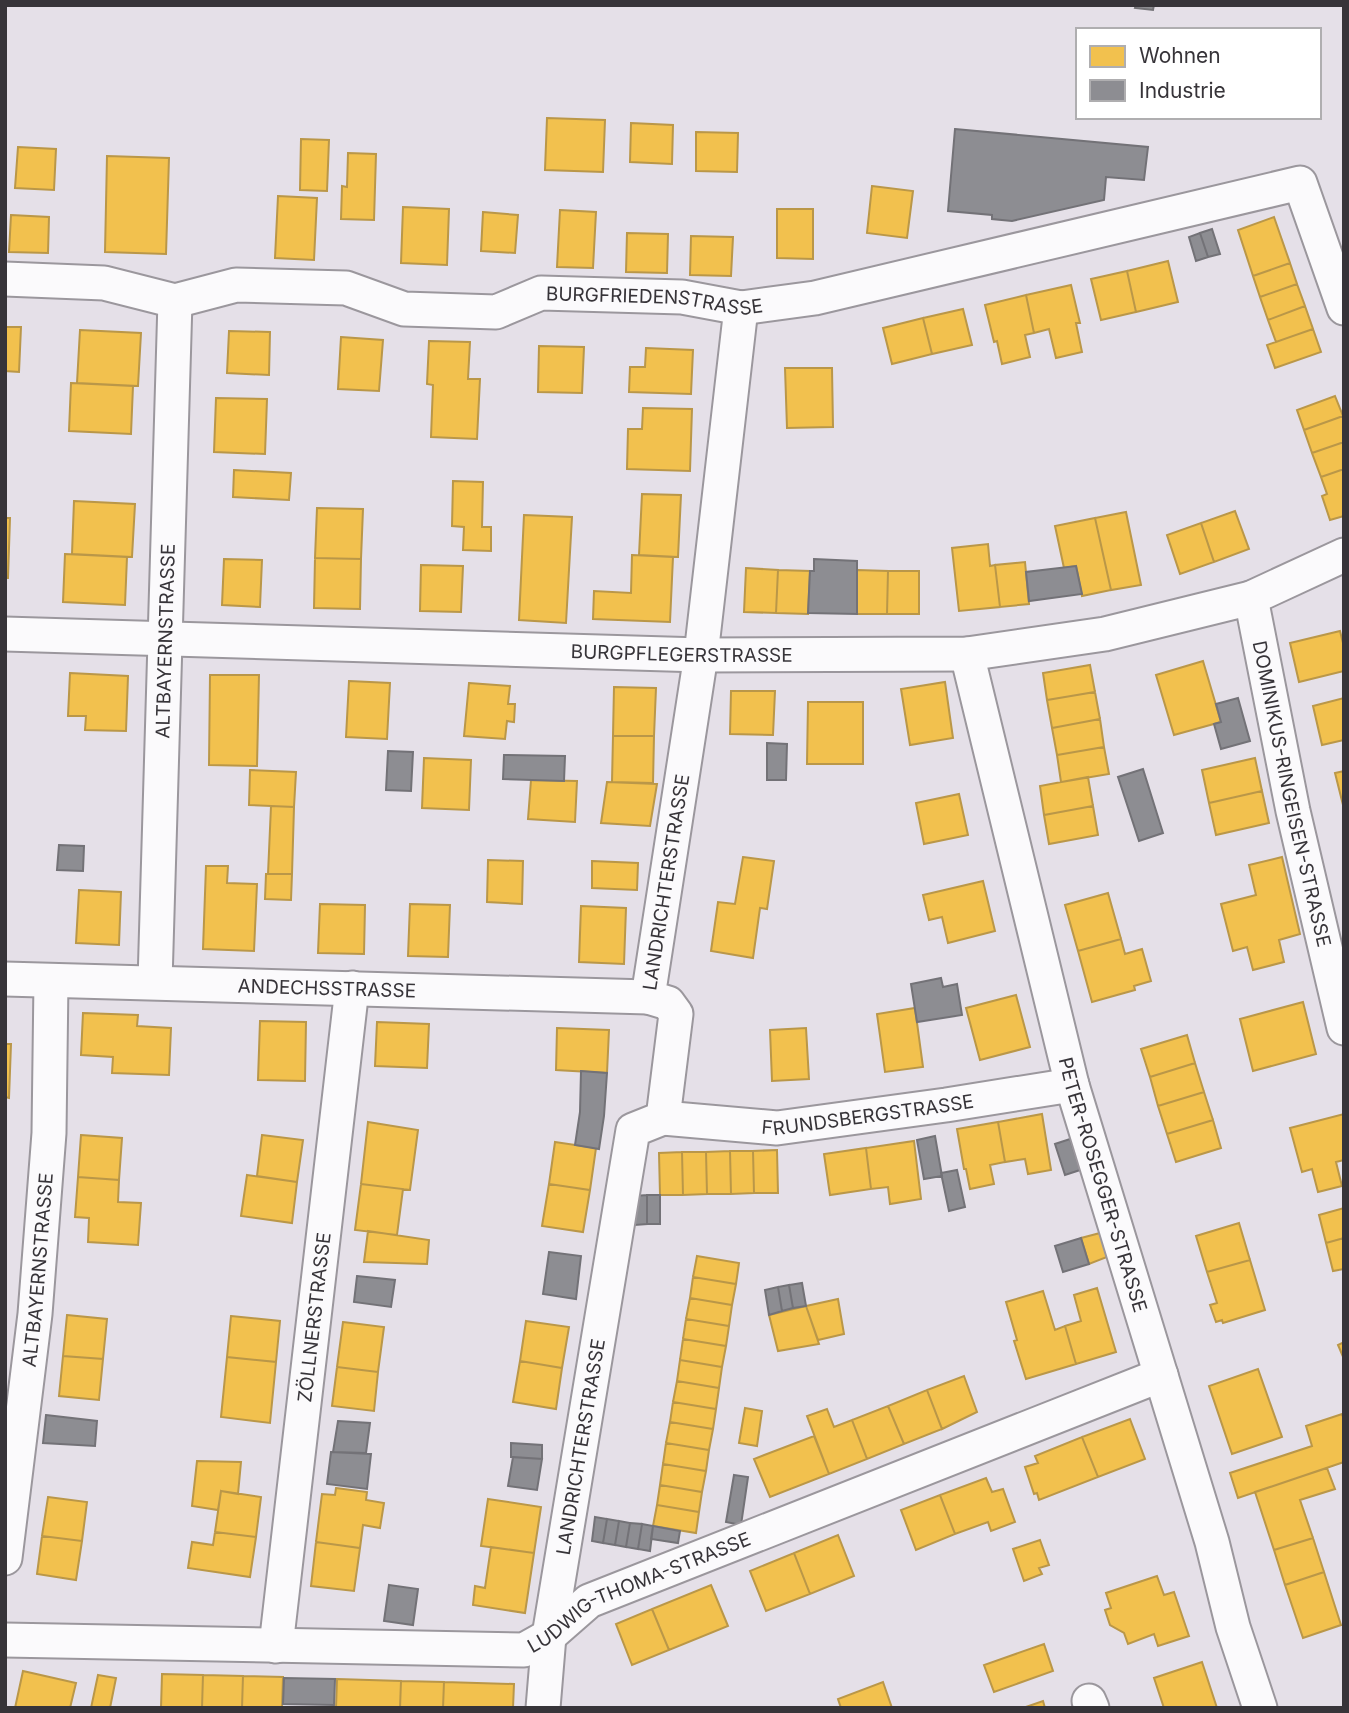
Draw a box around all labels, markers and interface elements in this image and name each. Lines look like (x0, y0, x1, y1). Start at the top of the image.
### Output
legend (1076, 28, 1321, 119)
text: Wohnen (1139, 43, 1221, 68)
text: Industrie (1139, 78, 1226, 103)
street label: BURGFRIEDENSTRASSE (546, 282, 764, 320)
street label: ALTBAYERNSTRASSE (151, 543, 179, 739)
street label: DOMINIKUS-RINGEISEN-STRASSE (1248, 639, 1336, 949)
street label: BURGPFLEGERSTRASSE (570, 640, 793, 667)
street label: LANDRICHTERSTRASSE (638, 772, 694, 992)
street label: ANDECHSSTRASSE (237, 974, 416, 1002)
street label: PETER-ROSEGGER-STRASSE (1054, 1055, 1152, 1315)
street label: FRUNDSBERGSTRASSE (761, 1089, 975, 1140)
street label: ALTBAYERNSTRASSE (17, 1172, 57, 1368)
street label: ZÖLLNERSTRASSE (293, 1231, 335, 1403)
street label: LANDRICHTERSTRASSE (551, 1337, 610, 1557)
street label: LUDWIG-THOMA-STRASSE (523, 1527, 754, 1657)

